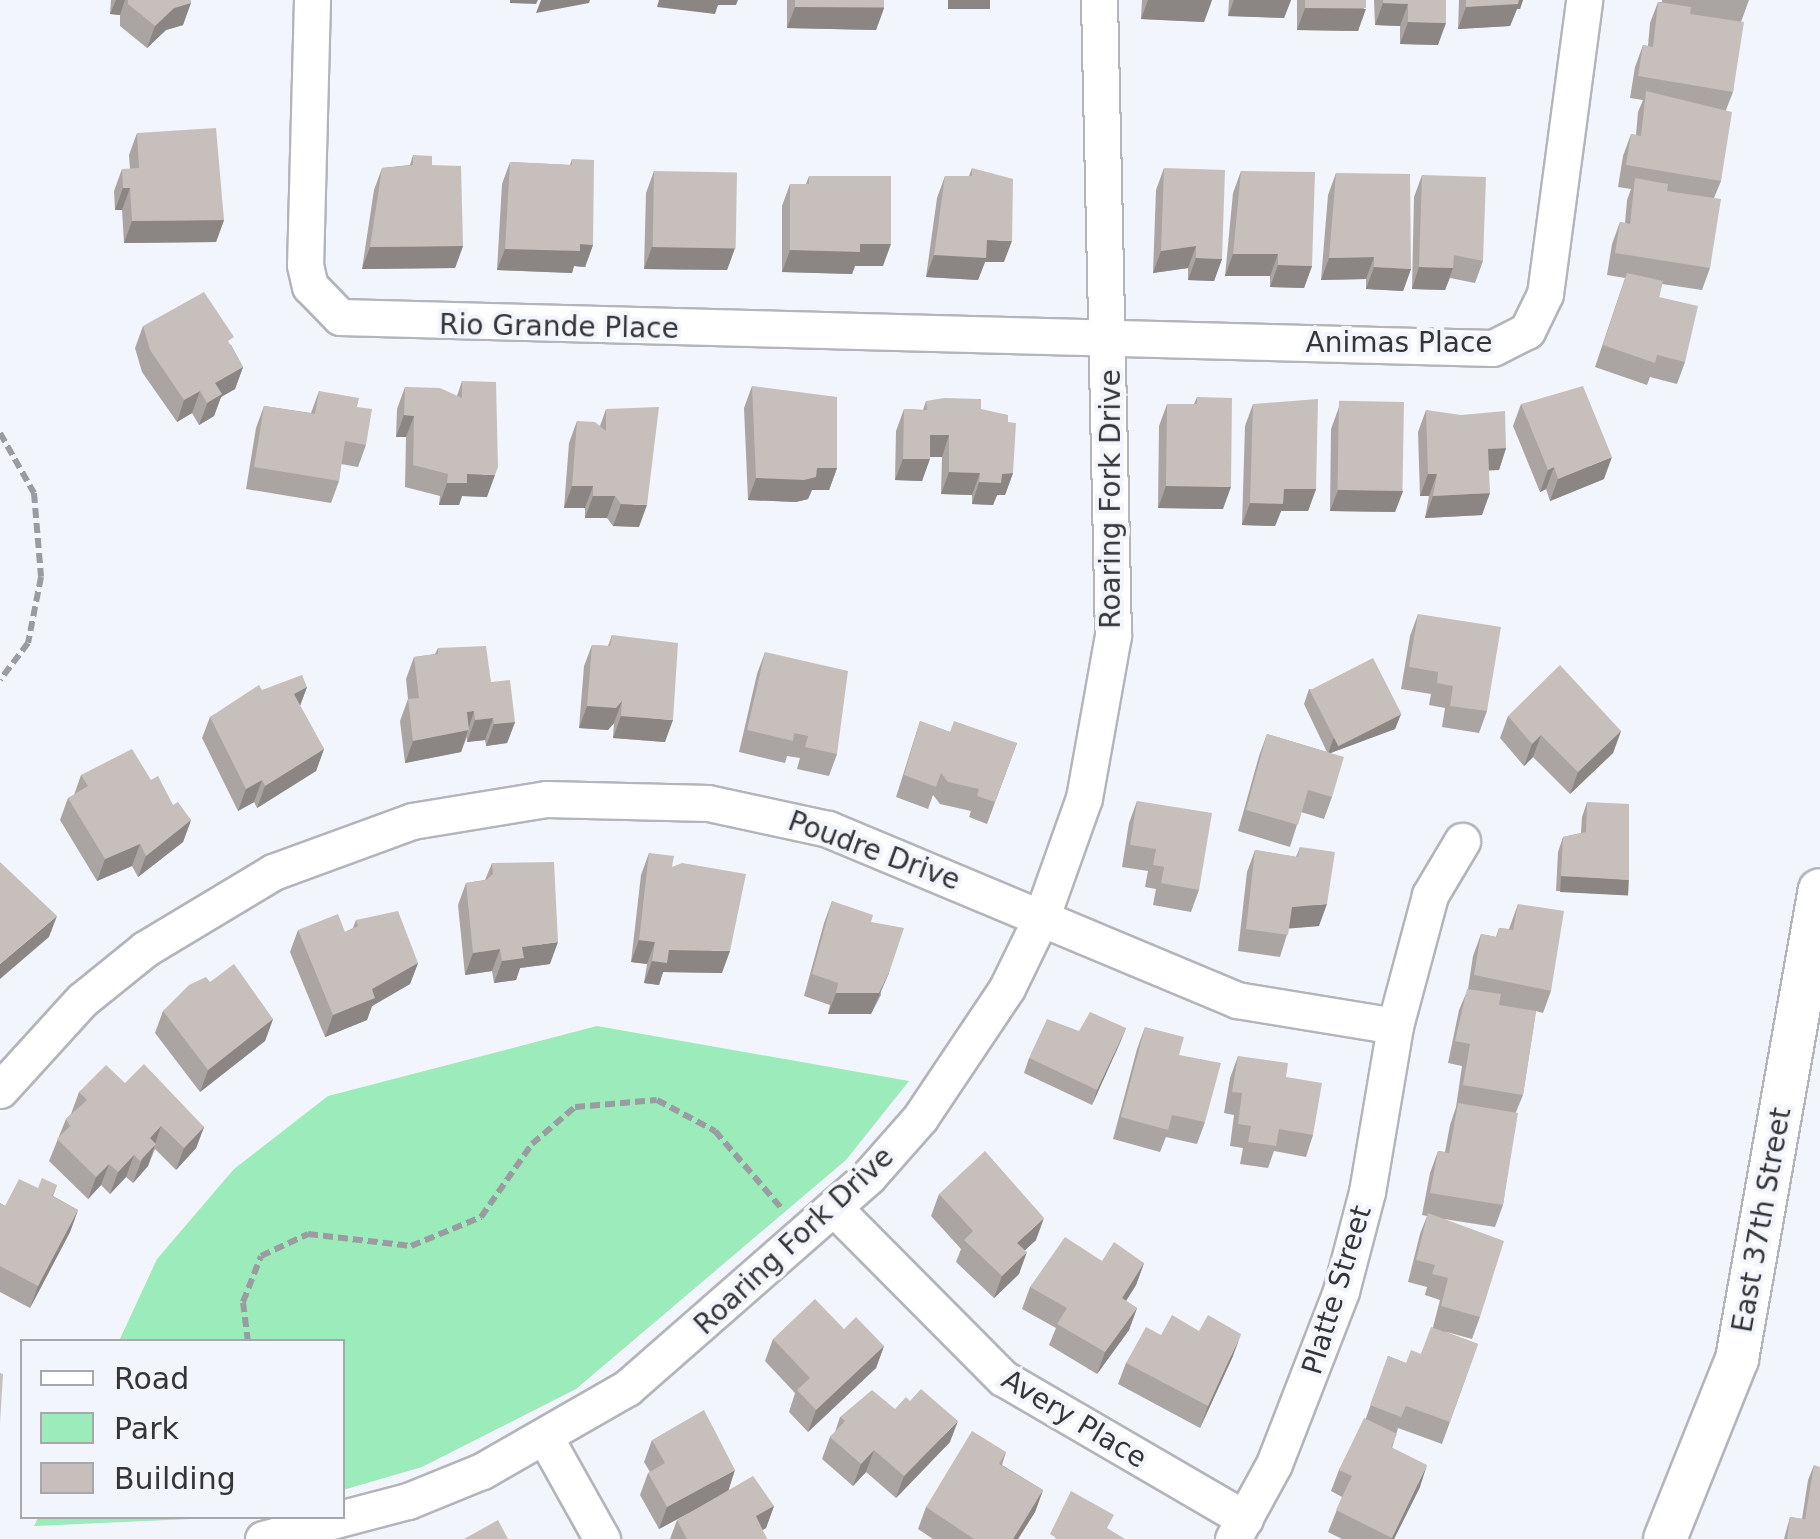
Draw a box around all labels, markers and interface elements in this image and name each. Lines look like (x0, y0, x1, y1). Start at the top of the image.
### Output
street label: Rio Grande Place (439, 308, 679, 346)
street label: Animas Place (1305, 326, 1493, 360)
street label: Roaring Fork Drive (1094, 369, 1128, 629)
street label: Poudre Drive (784, 804, 964, 898)
street label: East 37th Street (1726, 1105, 1798, 1335)
street label: Roaring Fork Drive (688, 1140, 900, 1342)
street label: Platte Street (1295, 1201, 1379, 1379)
legend (20, 1339, 345, 1519)
text: Road (114, 1361, 189, 1396)
street label: Avery Place (996, 1363, 1152, 1475)
text: Park (114, 1411, 179, 1446)
text: Building (114, 1461, 236, 1496)

